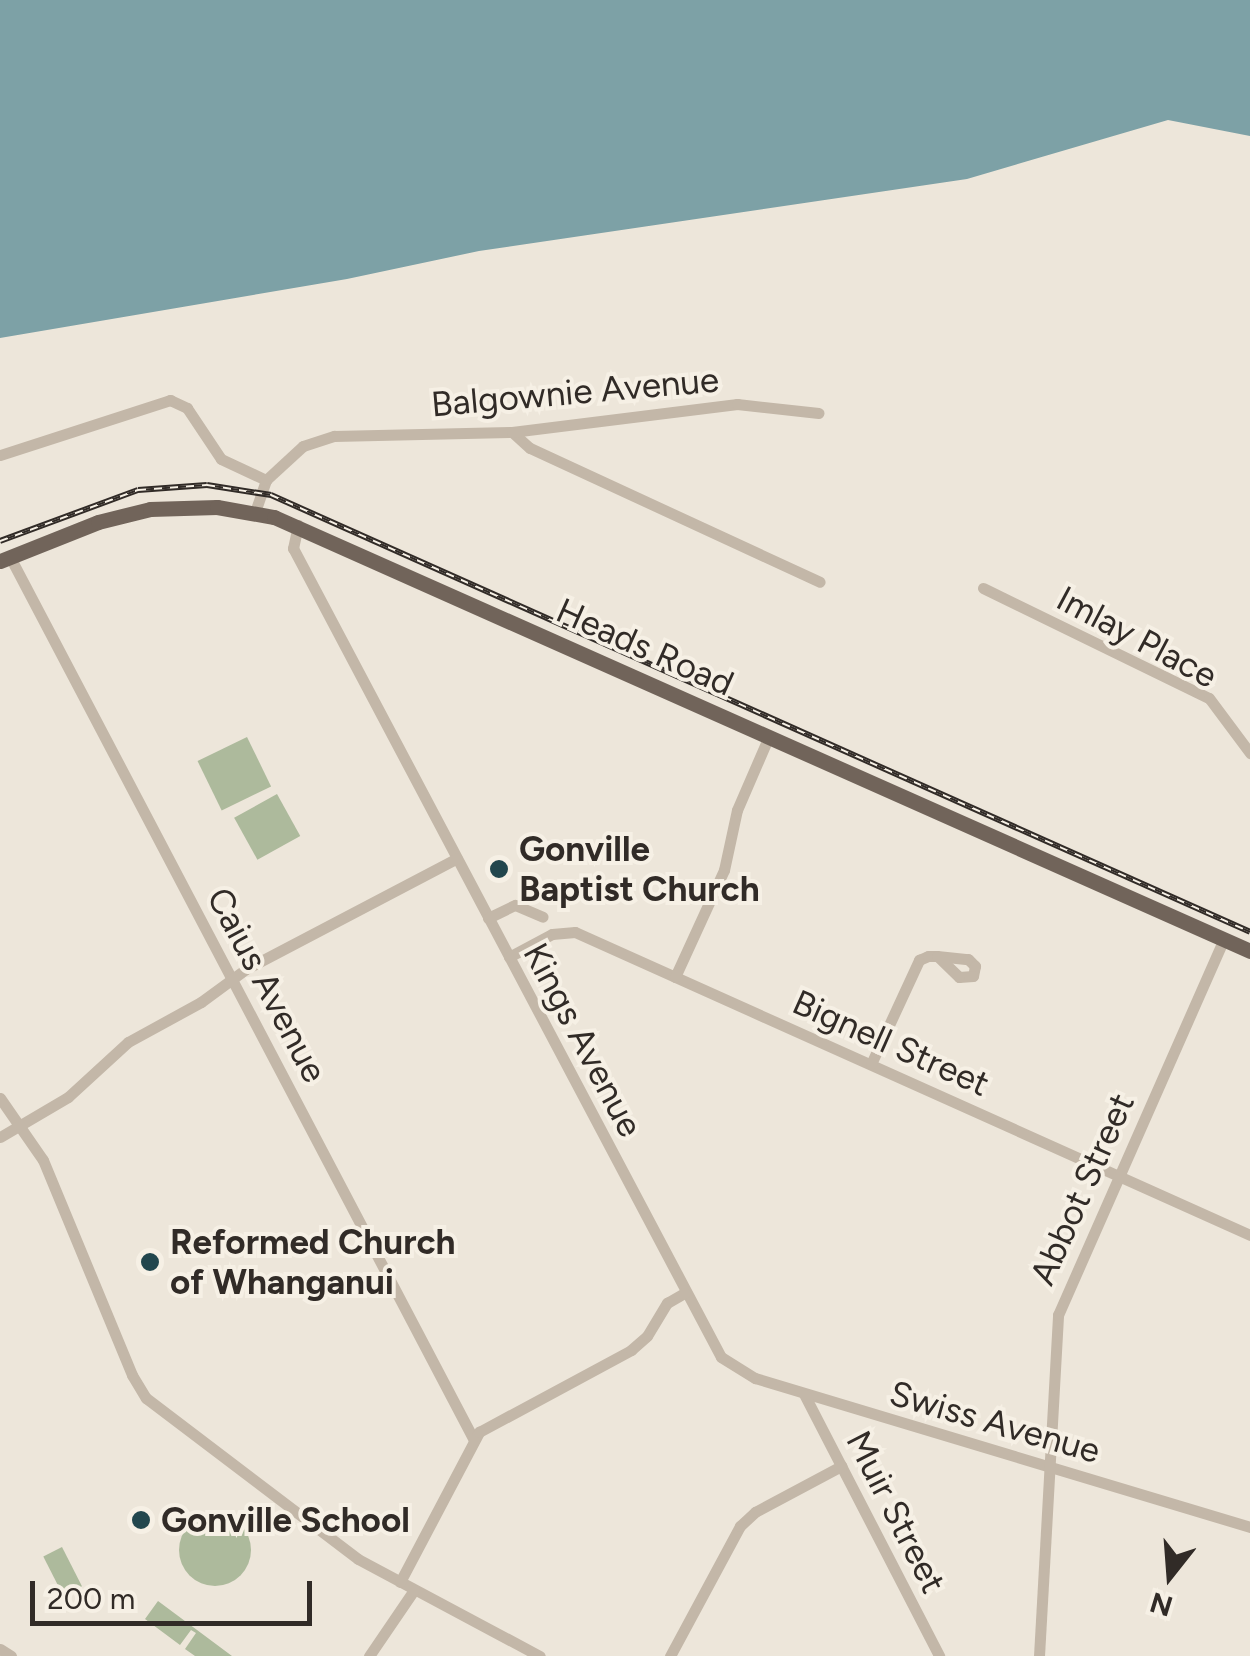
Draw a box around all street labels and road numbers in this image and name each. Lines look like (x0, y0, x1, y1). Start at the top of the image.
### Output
street label: Balgownie Avenue (429, 359, 721, 425)
street label: Imlay Place (1050, 577, 1224, 697)
street label: Heads Road (550, 589, 740, 705)
street label: Caius Avenue (198, 881, 336, 1089)
street label: Kings Avenue (514, 936, 652, 1144)
street label: Bignell Street (786, 981, 996, 1105)
street label: Abbot Street (1021, 1087, 1143, 1291)
street label: Swiss Avenue (885, 1372, 1105, 1472)
street label: Muir Street (837, 1424, 955, 1600)

